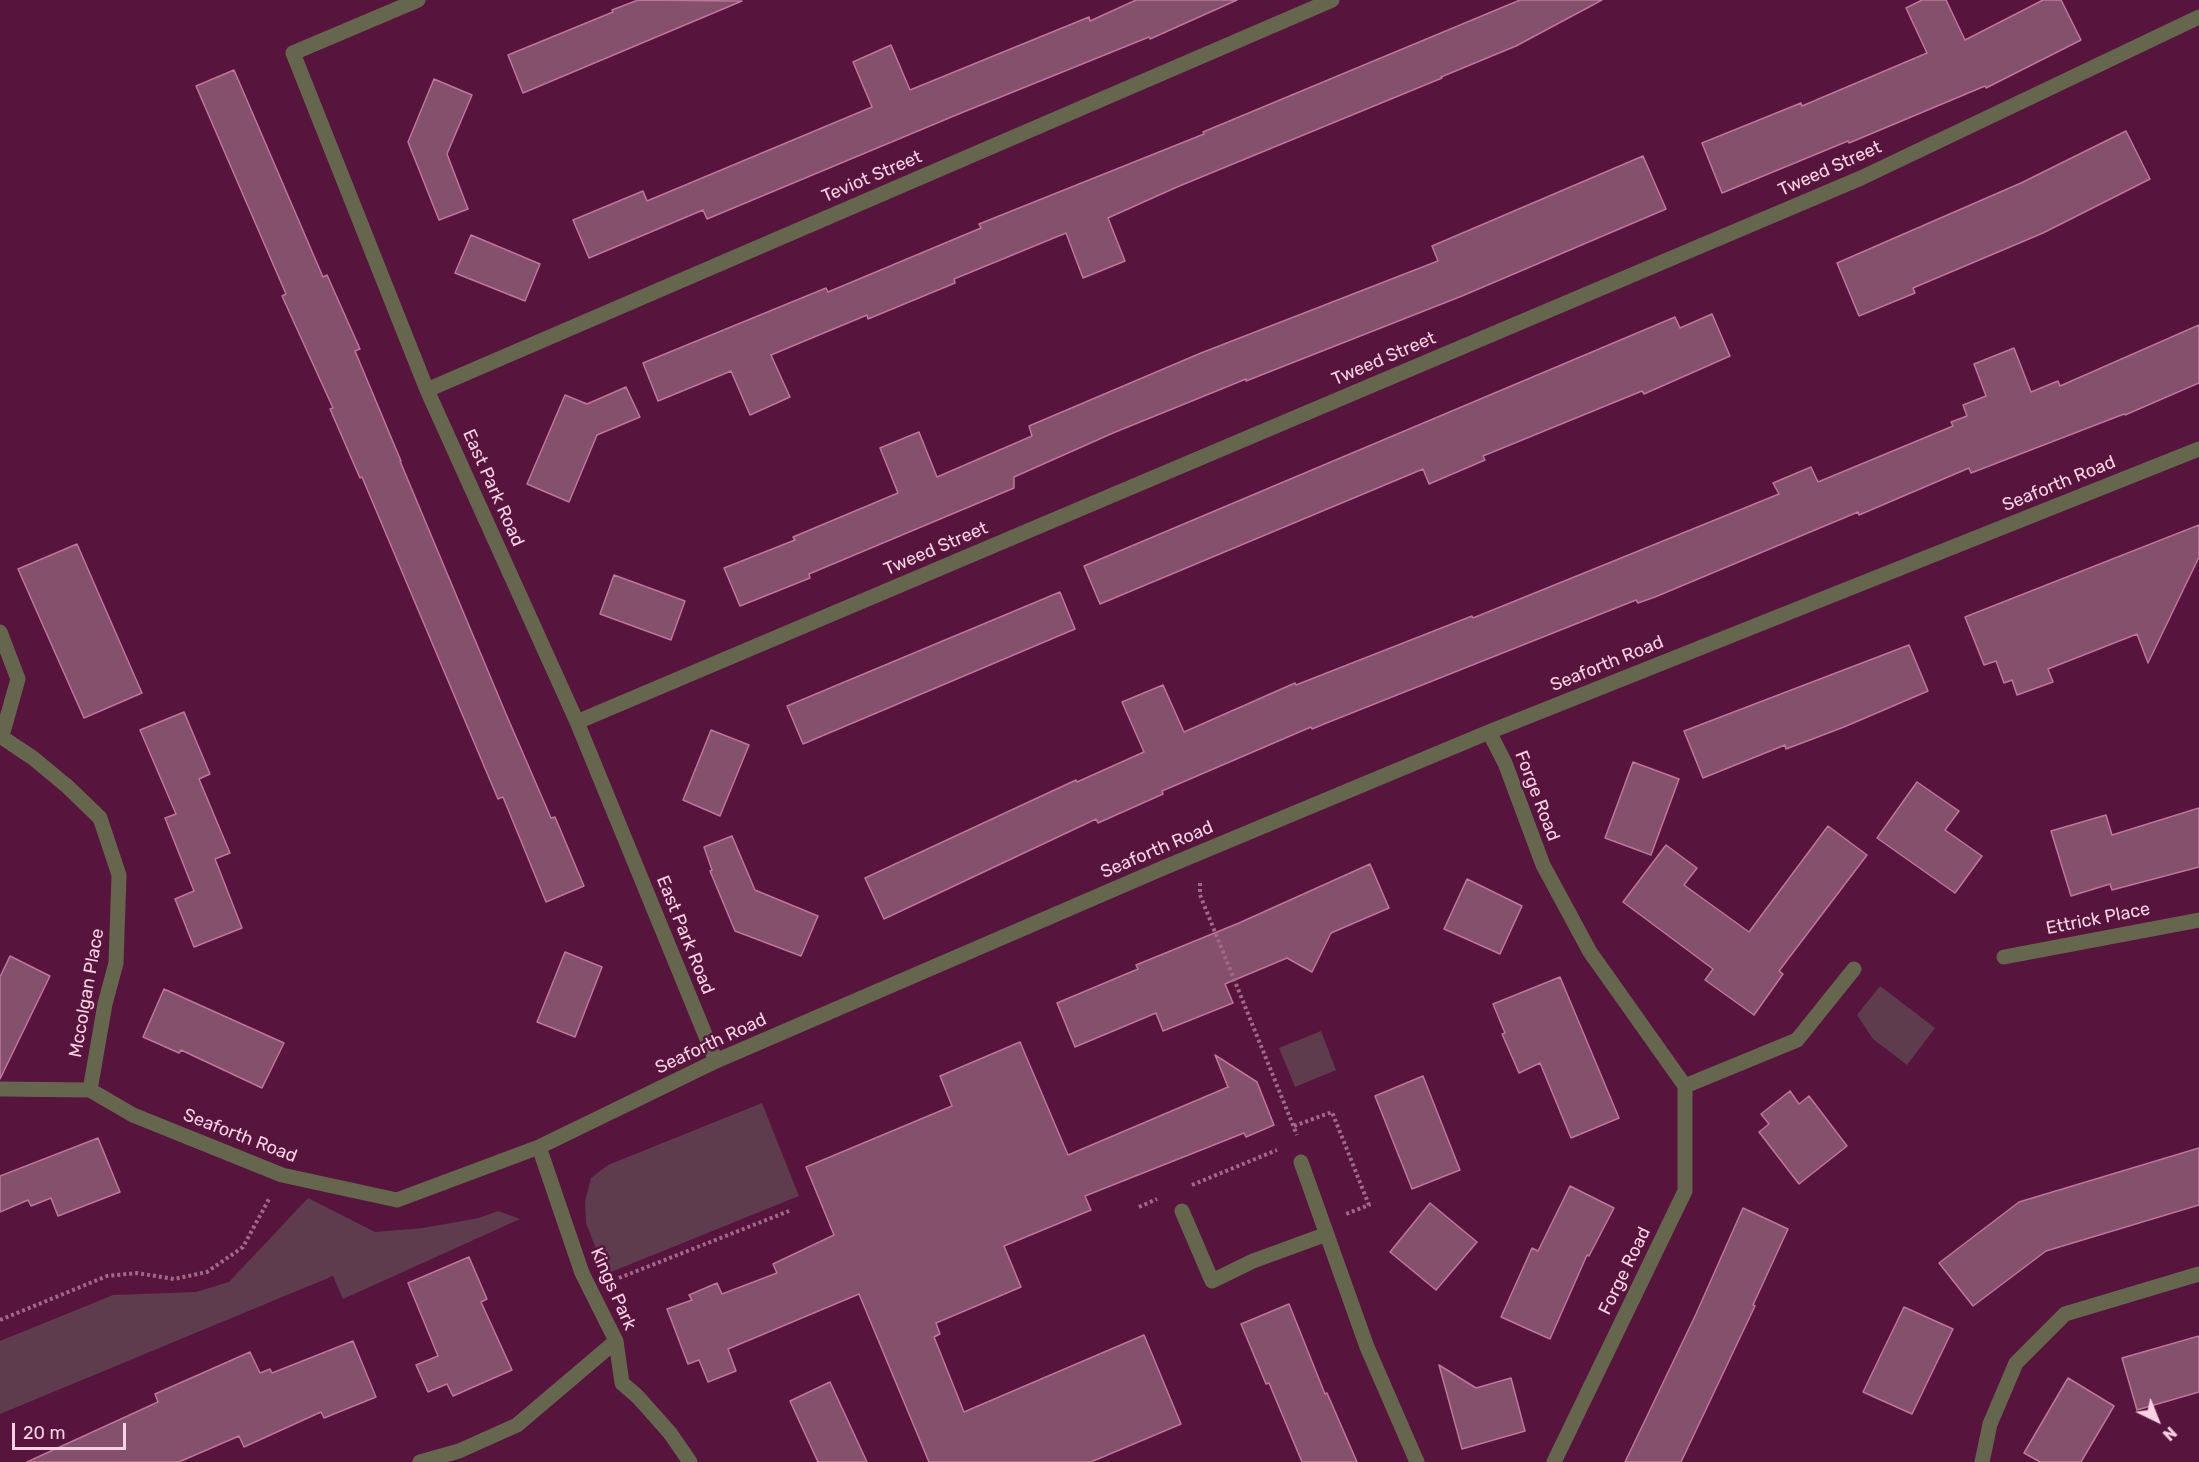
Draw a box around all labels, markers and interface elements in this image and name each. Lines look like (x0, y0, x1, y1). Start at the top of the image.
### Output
street label: Tweed Street (1775, 137, 1885, 201)
street label: Teviot Street (819, 146, 925, 208)
street label: Tweed Street (1329, 327, 1439, 391)
street label: East Park Road (458, 426, 528, 550)
street label: Seaforth Road (1999, 451, 2119, 517)
street label: Tweed Street (881, 517, 991, 581)
street label: Seaforth Road (1547, 631, 1667, 697)
street label: Forge Road (1510, 748, 1564, 844)
street label: Seaforth Road (1097, 817, 1217, 883)
street label: East Park Road (651, 873, 719, 997)
street label: Ettrick Place (2044, 898, 2152, 940)
street label: Mccolgan Place (65, 927, 109, 1059)
street label: Seaforth Road (652, 1009, 770, 1079)
street label: Seaforth Road (180, 1104, 300, 1168)
street label: Forge Road (1594, 1223, 1656, 1319)
street label: Kings Park (585, 1244, 641, 1334)
north arrow (2127, 1390, 2187, 1450)
scale bar (15, 1411, 129, 1449)
text: 20 m (23, 1422, 65, 1444)
text: N (2159, 1423, 2180, 1444)

